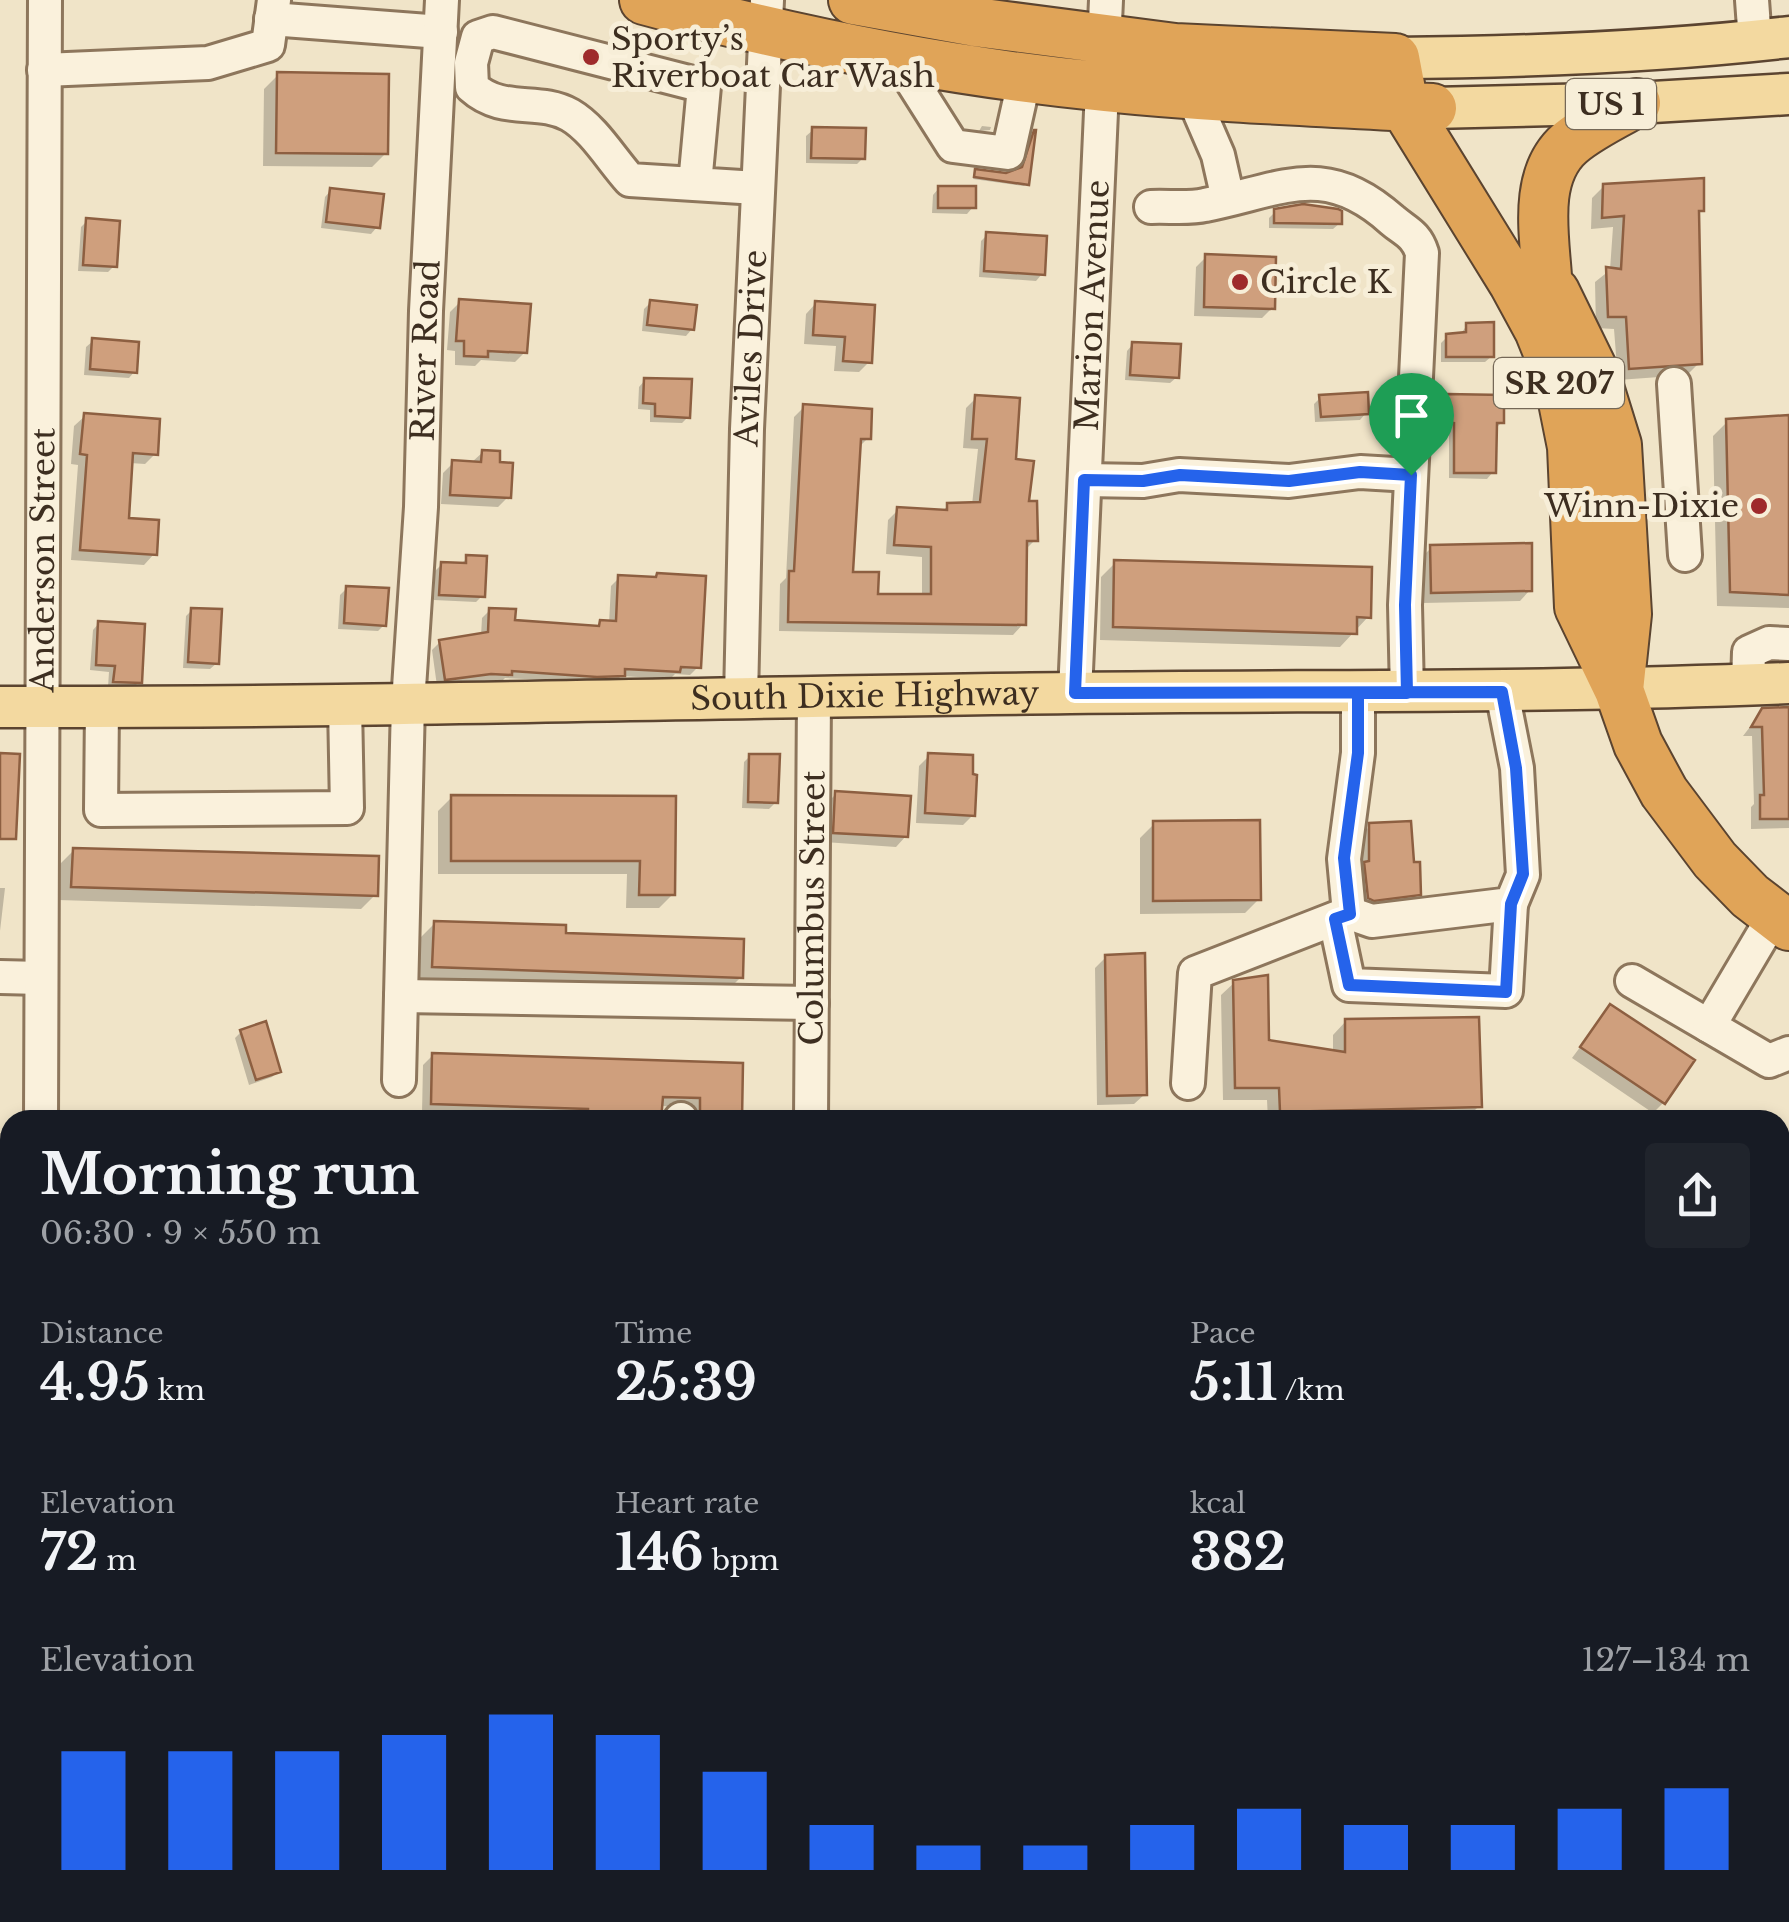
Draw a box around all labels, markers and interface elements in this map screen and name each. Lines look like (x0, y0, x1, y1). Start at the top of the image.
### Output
place label: Sporty’s Riverboat Car Wash (611, 19, 935, 96)
marker: Sporty’s Riverboat Car Wash (580, 46, 602, 68)
road number: US 1 (1566, 79, 1656, 129)
street label: Marion Avenue (1067, 179, 1118, 432)
street label: Aviles Drive (727, 249, 775, 448)
street label: River Road (403, 259, 449, 442)
place label: Circle K (1260, 262, 1393, 302)
marker: Circle K (1229, 271, 1251, 293)
road number: SR 207 (1494, 358, 1624, 408)
pin (1369, 373, 1454, 476)
icon: arrive (1384, 388, 1439, 443)
street label: Anderson Street (23, 427, 63, 694)
place label: Winn-Dixie (1543, 486, 1739, 526)
marker: Winn-Dixie (1748, 495, 1770, 517)
street label: South Dixie Highway (690, 673, 1040, 719)
street label: Columbus Street (792, 770, 833, 1046)
text: Morning run (40, 1141, 419, 1209)
button: share (1645, 1143, 1750, 1248)
text: 06:30 · 9 × 550 m (40, 1213, 321, 1253)
text: Distance (40, 1316, 163, 1351)
text: Time (615, 1316, 692, 1351)
text: Pace (1190, 1316, 1255, 1351)
text: 4.95 (40, 1351, 150, 1414)
text: 25:39 (615, 1351, 757, 1414)
text: 5:11 (1190, 1351, 1278, 1414)
text: km (150, 1373, 205, 1408)
text: /km (1278, 1373, 1345, 1408)
text: Elevation (40, 1486, 175, 1521)
text: Heart rate (615, 1486, 759, 1521)
text: kcal (1190, 1486, 1246, 1521)
text: 72 (40, 1521, 98, 1584)
text: 146 (615, 1521, 704, 1584)
text: 382 (1190, 1521, 1286, 1584)
text: m (98, 1543, 136, 1578)
text: bpm (704, 1543, 779, 1578)
text: Elevation (40, 1640, 194, 1680)
text: 127–134 m (1581, 1640, 1750, 1680)

